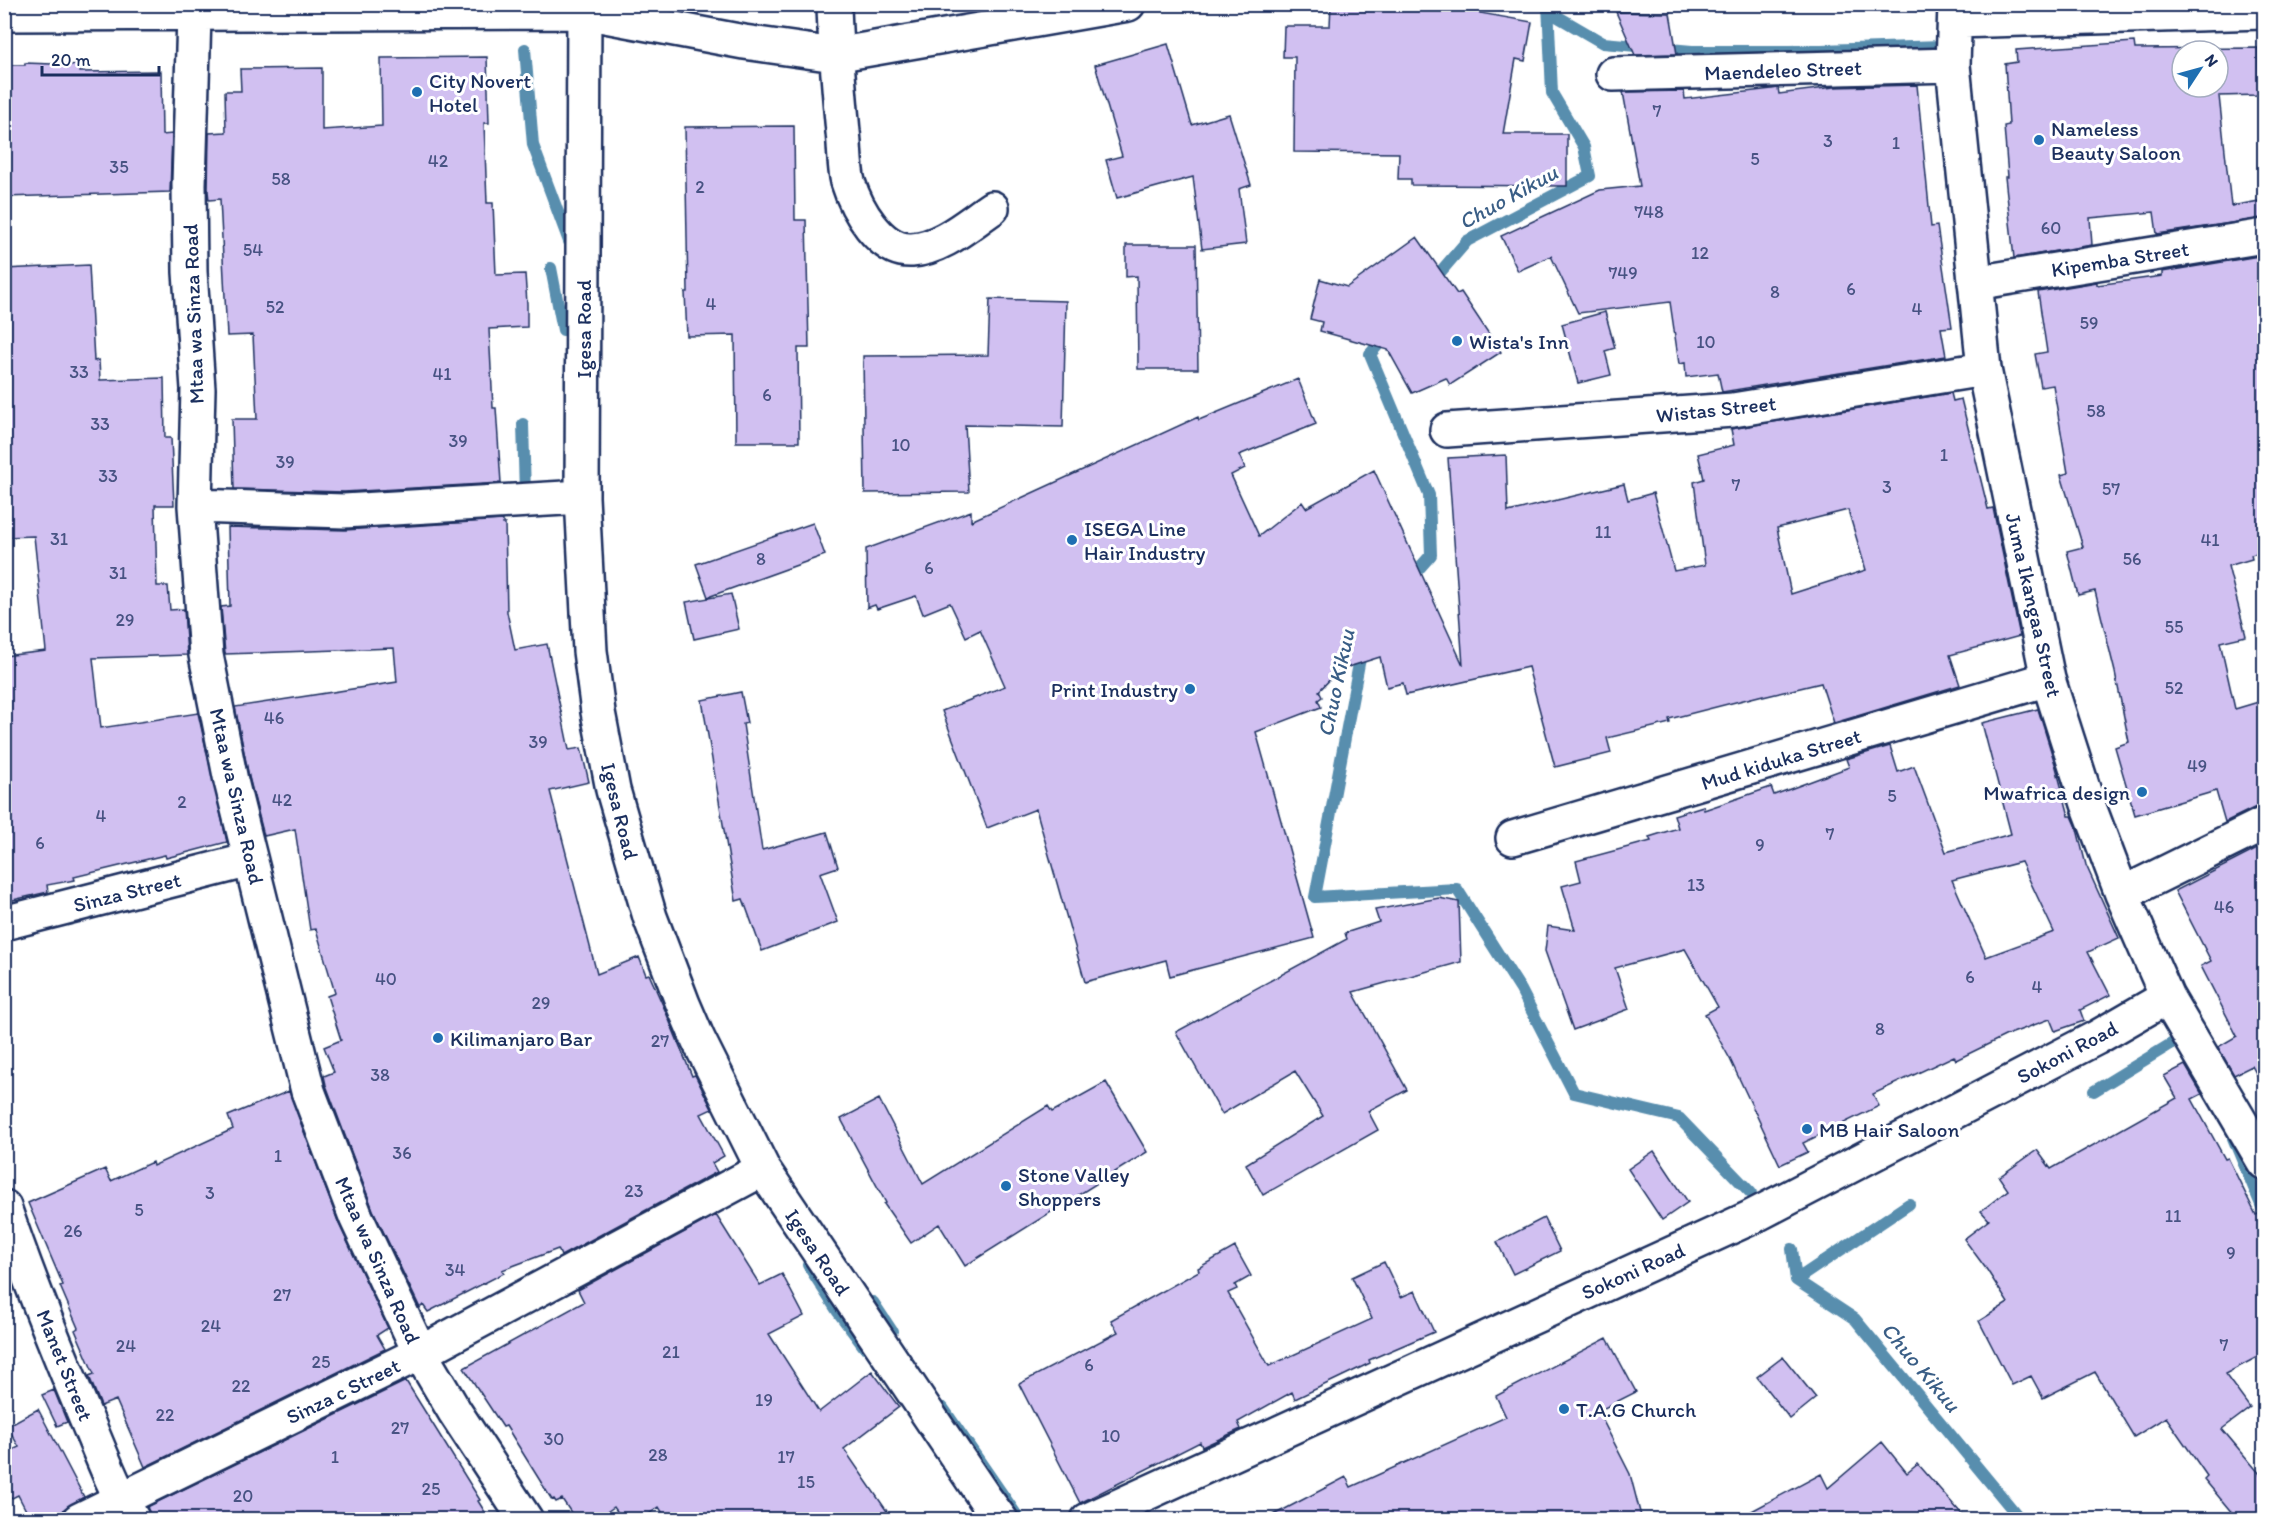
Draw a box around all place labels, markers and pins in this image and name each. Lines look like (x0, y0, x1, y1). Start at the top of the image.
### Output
place label: City Novert Hotel (429, 68, 531, 117)
marker: City Novert Hotel (410, 85, 424, 99)
place label: Nameless Beauty Saloon (2051, 116, 2181, 165)
marker: Nameless Beauty Saloon (2032, 133, 2046, 147)
place label: Wista's Inn (1469, 329, 1569, 354)
marker: Wista's Inn (1450, 334, 1464, 348)
place label: ISEGA Line Hair Industry (1084, 516, 1206, 565)
marker: ISEGA Line Hair Industry (1065, 533, 1079, 547)
place label: Print Industry (1051, 677, 1178, 702)
marker: Print Industry (1183, 682, 1197, 696)
place label: Mwafrica design (1983, 780, 2130, 805)
marker: Mwafrica design (2135, 785, 2149, 799)
place label: Kilimanjaro Bar (450, 1026, 593, 1051)
marker: Kilimanjaro Bar (431, 1031, 445, 1045)
place label: MB Hair Saloon (1819, 1117, 1959, 1142)
marker: MB Hair Saloon (1800, 1122, 1814, 1136)
place label: Stone Valley Shoppers (1018, 1162, 1130, 1211)
marker: Stone Valley Shoppers (999, 1179, 1013, 1193)
place label: T.A.G Church (1576, 1397, 1697, 1422)
marker: T.A.G Church (1557, 1402, 1571, 1416)

